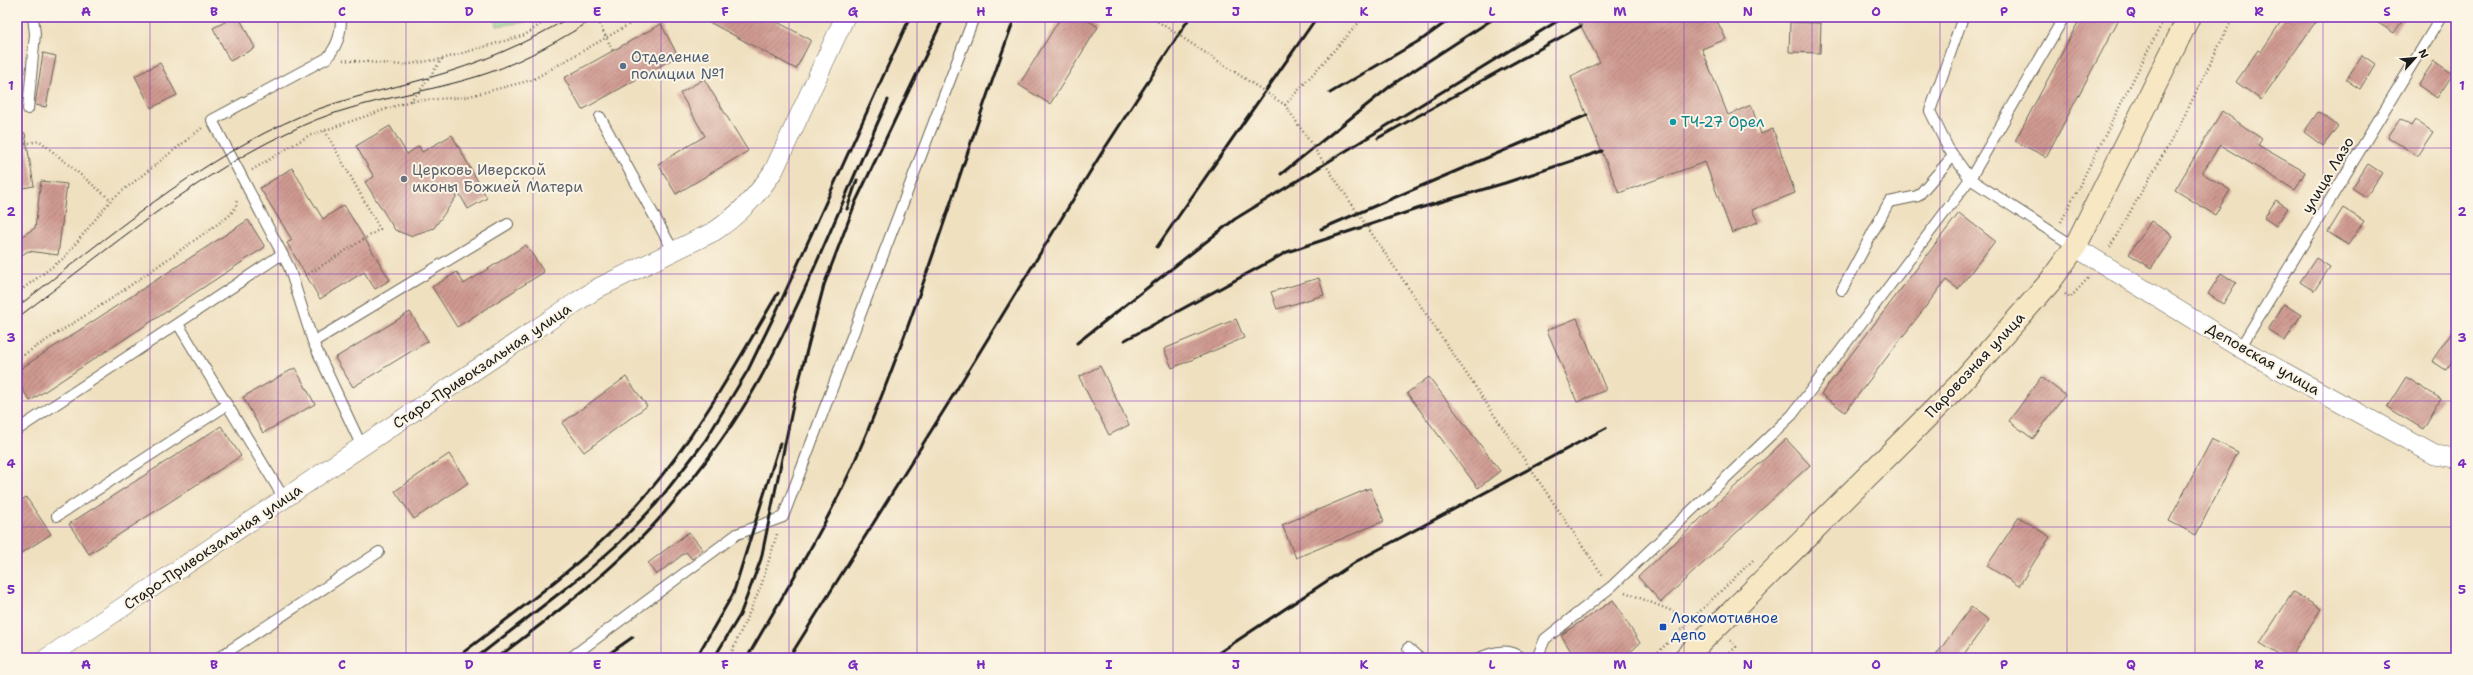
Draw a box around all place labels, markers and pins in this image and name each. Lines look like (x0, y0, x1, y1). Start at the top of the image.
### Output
place label: Отделение полиции №1 (631, 47, 725, 84)
marker: Отделение полиции №1 (618, 61, 628, 71)
place label: ТЧ-27 Орел (1681, 112, 1765, 132)
marker: ТЧ-27 Орел (1668, 117, 1678, 127)
place label: Церковь Иверской иконы Божией Матери (412, 160, 583, 197)
marker: Церковь Иверской иконы Божией Матери (399, 174, 409, 184)
place label: Локомотивное депо (1671, 608, 1778, 645)
marker: Локомотивное депо (1658, 622, 1668, 632)

